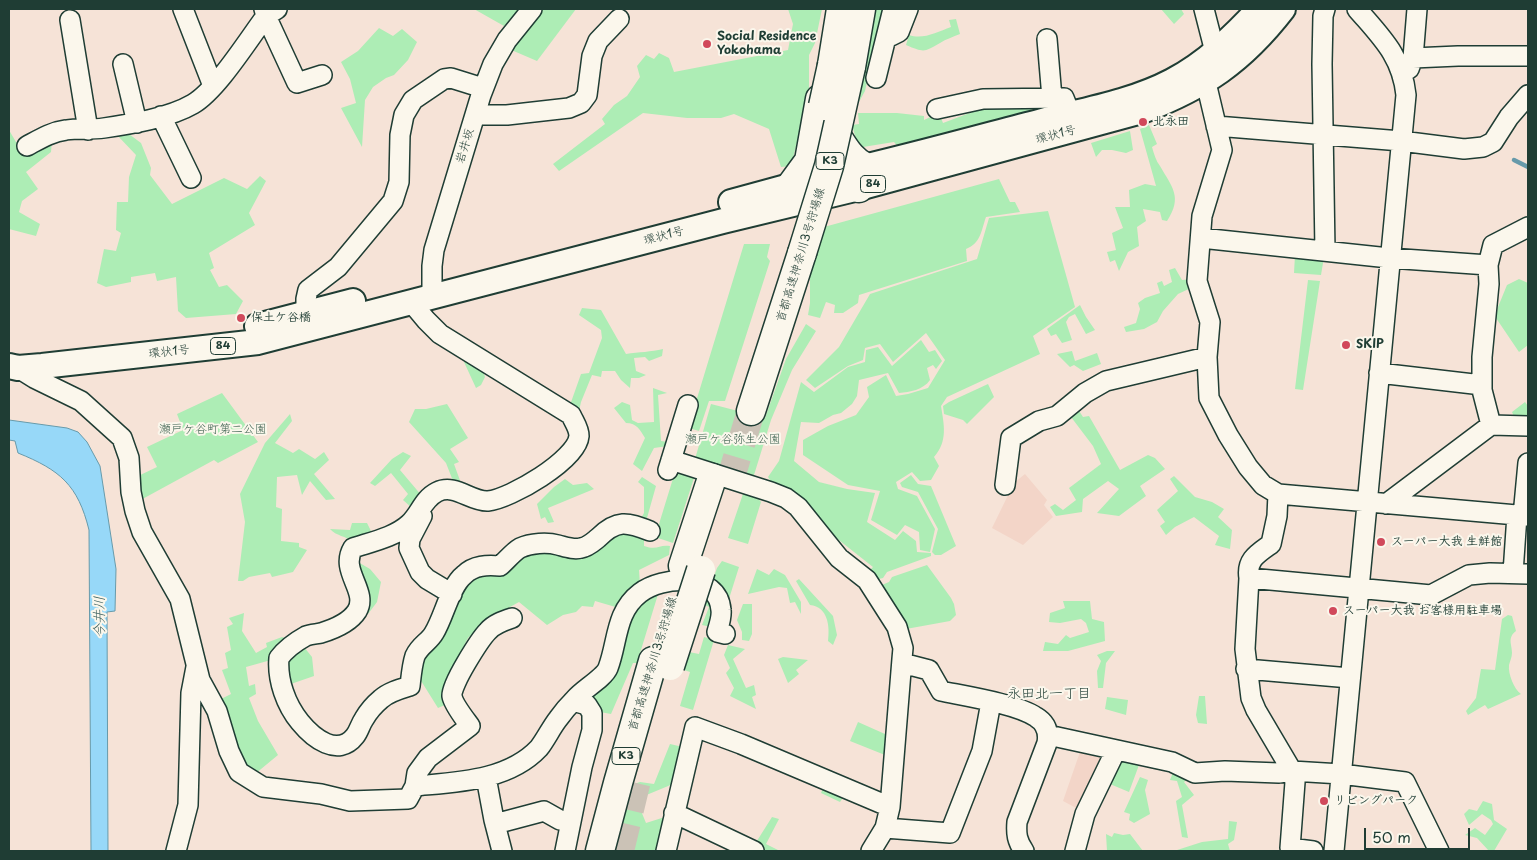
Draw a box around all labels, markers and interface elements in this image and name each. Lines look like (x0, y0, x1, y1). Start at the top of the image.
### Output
place label: Social Residence Yokohama (717, 30, 816, 58)
marker: Social Residence Yokohama (701, 38, 713, 50)
place label: 北永田 (1153, 115, 1189, 129)
marker: 北永田 (1137, 116, 1149, 128)
street label: 環状1号 (1034, 123, 1078, 147)
street label: 岩井坂 (453, 127, 477, 165)
road number: K3 (816, 153, 844, 170)
road number: 84 (860, 175, 886, 192)
street label: 首都高速神奈川3号狩場線 (774, 186, 828, 324)
street label: 環状1号 (642, 224, 686, 248)
place label: 保土ケ谷橋 (251, 311, 311, 325)
marker: 保土ケ谷橋 (235, 312, 247, 324)
road number: 84 (210, 338, 236, 354)
place label: SKIP (1356, 338, 1384, 352)
marker: SKIP (1340, 339, 1352, 351)
street label: 環状1号 (148, 343, 190, 361)
park label: 瀬戸ケ谷町第二公園 (159, 423, 267, 437)
park label: 瀬戸ケ谷弥生公園 (685, 433, 781, 447)
place label: スーパー大我 生鮮館 (1391, 535, 1502, 549)
marker: スーパー大我 生鮮館 (1375, 536, 1387, 548)
street label: 首都高速神奈川3号狩場線 (626, 595, 680, 733)
water label: 今井川 (92, 596, 108, 638)
place label: スーパー大我 お客様用駐車場 (1343, 604, 1502, 618)
marker: スーパー大我 お客様用駐車場 (1327, 605, 1339, 617)
district label: 永田北一丁目 (1007, 686, 1091, 702)
road number: K3 (612, 748, 640, 764)
place label: リビングパーク (1334, 794, 1418, 808)
marker: リビングパーク (1318, 795, 1330, 807)
scale bar (1367, 818, 1473, 850)
text: 50 m (1372, 825, 1411, 848)

